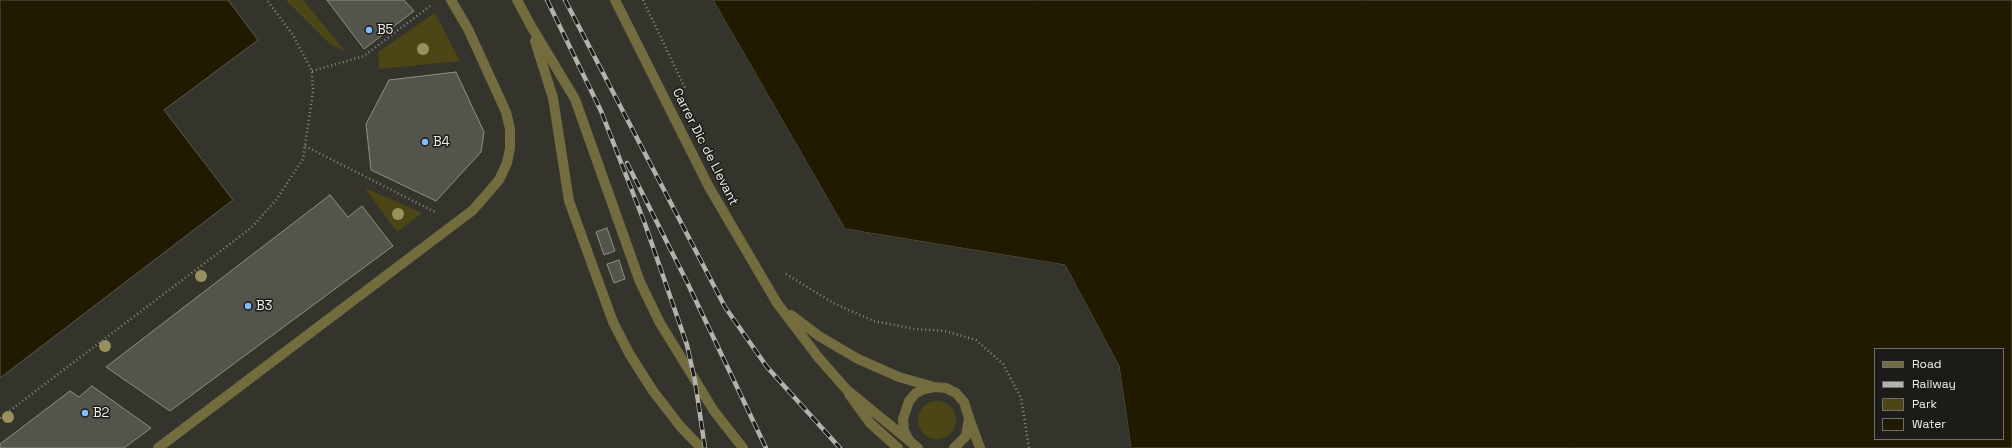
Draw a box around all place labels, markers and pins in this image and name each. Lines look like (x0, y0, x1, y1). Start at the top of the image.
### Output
place label: B5 (377, 22, 393, 38)
marker: B5 (364, 25, 374, 35)
place label: B4 (433, 134, 450, 150)
marker: B4 (420, 137, 430, 147)
place label: B3 (256, 298, 272, 314)
marker: B3 (243, 301, 253, 311)
place label: B2 (93, 405, 109, 421)
marker: B2 (80, 408, 90, 418)

